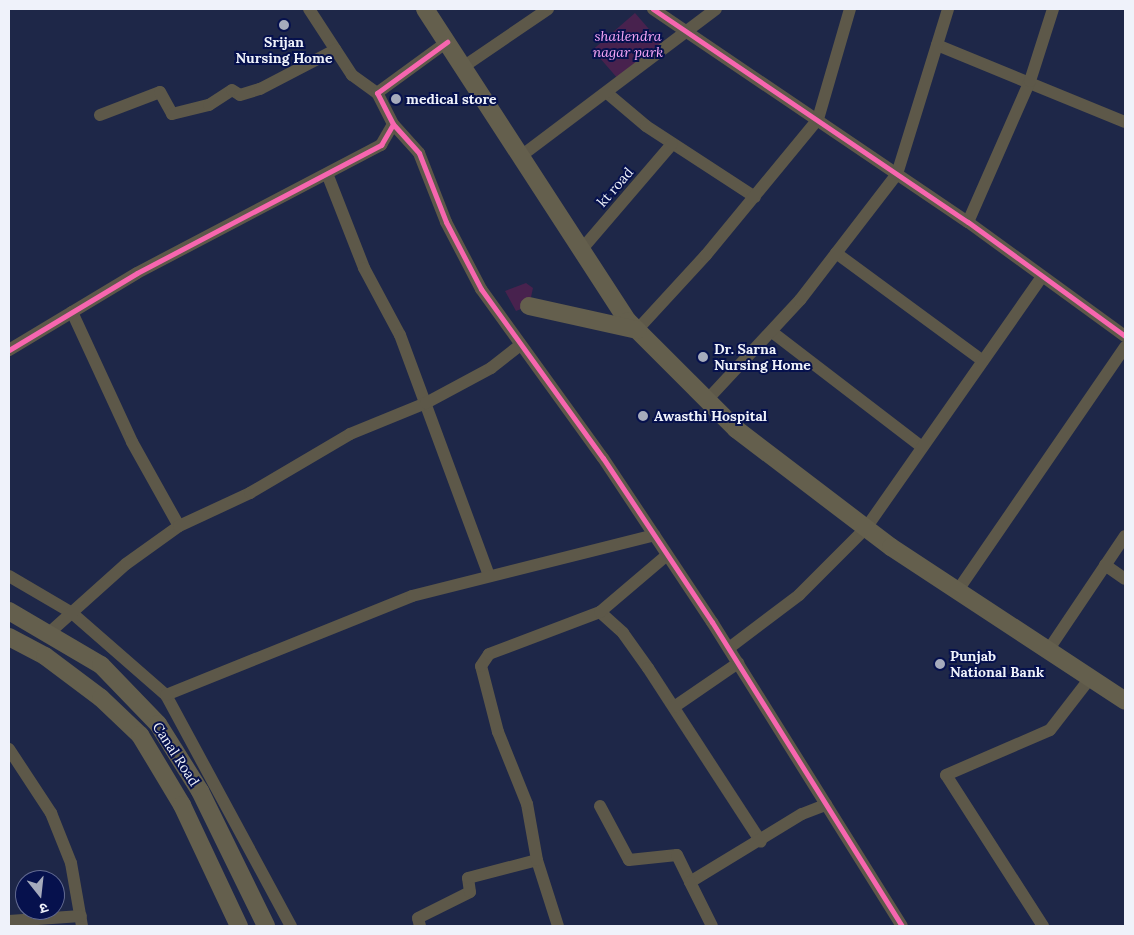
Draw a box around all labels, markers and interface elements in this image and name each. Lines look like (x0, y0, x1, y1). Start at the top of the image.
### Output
marker: Srijan Nursing Home (277, 18, 291, 32)
park label: shailendra nagar park (593, 28, 663, 60)
place label: Srijan Nursing Home (236, 34, 332, 66)
place label: medical store (406, 91, 497, 107)
marker: medical store (390, 93, 402, 105)
street label: kt road (593, 164, 637, 210)
place label: Dr. Sarna Nursing Home (714, 341, 811, 374)
marker: Dr. Sarna Nursing Home (696, 350, 710, 364)
place label: Awasthi Hospital (654, 408, 767, 424)
marker: Awasthi Hospital (636, 409, 650, 423)
place label: Punjab National Bank (950, 648, 1044, 680)
marker: Punjab National Bank (934, 658, 946, 670)
street label: Canal Road (149, 719, 203, 789)
north arrow (15, 870, 65, 920)
text: उ (37, 899, 50, 918)

